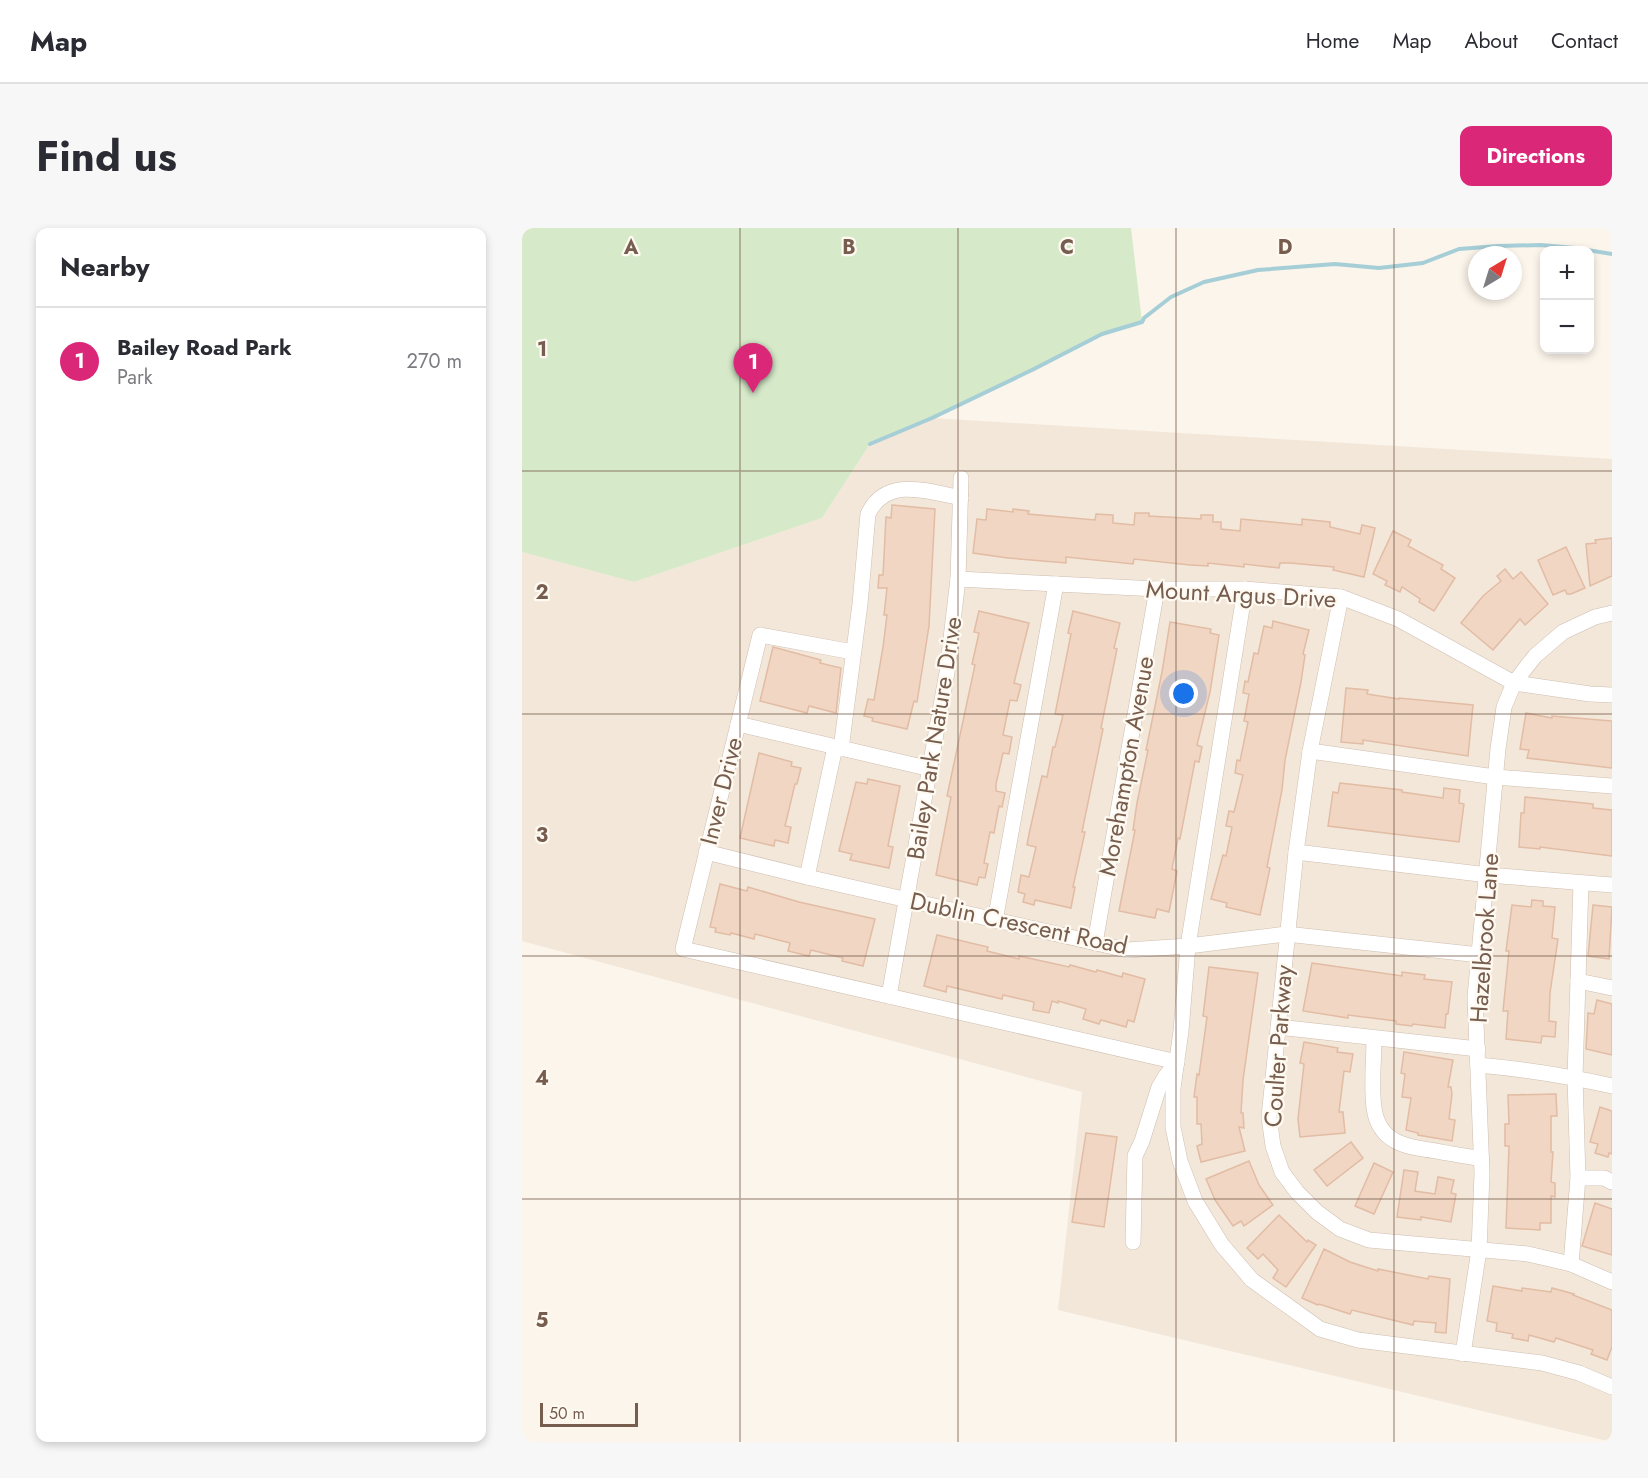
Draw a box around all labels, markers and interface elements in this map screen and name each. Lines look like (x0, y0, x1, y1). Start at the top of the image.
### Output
text: Map (30, 21, 87, 62)
text: Home (1306, 26, 1359, 56)
text: Map (1392, 26, 1432, 56)
text: About (1465, 26, 1518, 56)
text: Contact (1551, 26, 1618, 56)
text: Find us (36, 126, 177, 187)
button: Directions (1460, 126, 1612, 186)
text: A (623, 233, 639, 262)
text: B (842, 233, 856, 262)
text: C (1060, 233, 1074, 262)
text: D (1278, 233, 1292, 262)
north arrow (1468, 246, 1522, 300)
map controls (1540, 246, 1594, 354)
button: + (1540, 246, 1594, 300)
text: Nearby (60, 248, 149, 286)
button: − (1540, 300, 1594, 354)
text: Bailey Road Park (117, 331, 292, 363)
text: 1 (537, 335, 547, 364)
pin: 1 (734, 344, 772, 393)
text: 1 (74, 347, 85, 376)
text: 270 m (407, 347, 462, 376)
text: Park (117, 363, 153, 392)
street label: Mount Argus Drive (1145, 572, 1337, 616)
text: 2 (535, 578, 549, 607)
street label: Bailey Park Nature Drive (897, 614, 971, 862)
street label: Morehampton Avenue (1089, 653, 1163, 879)
your location (1169, 679, 1198, 708)
street label: Inver Drive (691, 734, 751, 848)
text: 3 (536, 821, 548, 850)
street label: Hazelbrook Lane (1461, 852, 1507, 1024)
street label: Dublin Crescent Road (907, 883, 1131, 963)
street label: Coulter Parkway (1255, 963, 1301, 1128)
text: 4 (535, 1064, 549, 1093)
text: 5 (536, 1306, 549, 1335)
scale bar (540, 1400, 638, 1428)
text: 50 m (549, 1402, 585, 1425)

